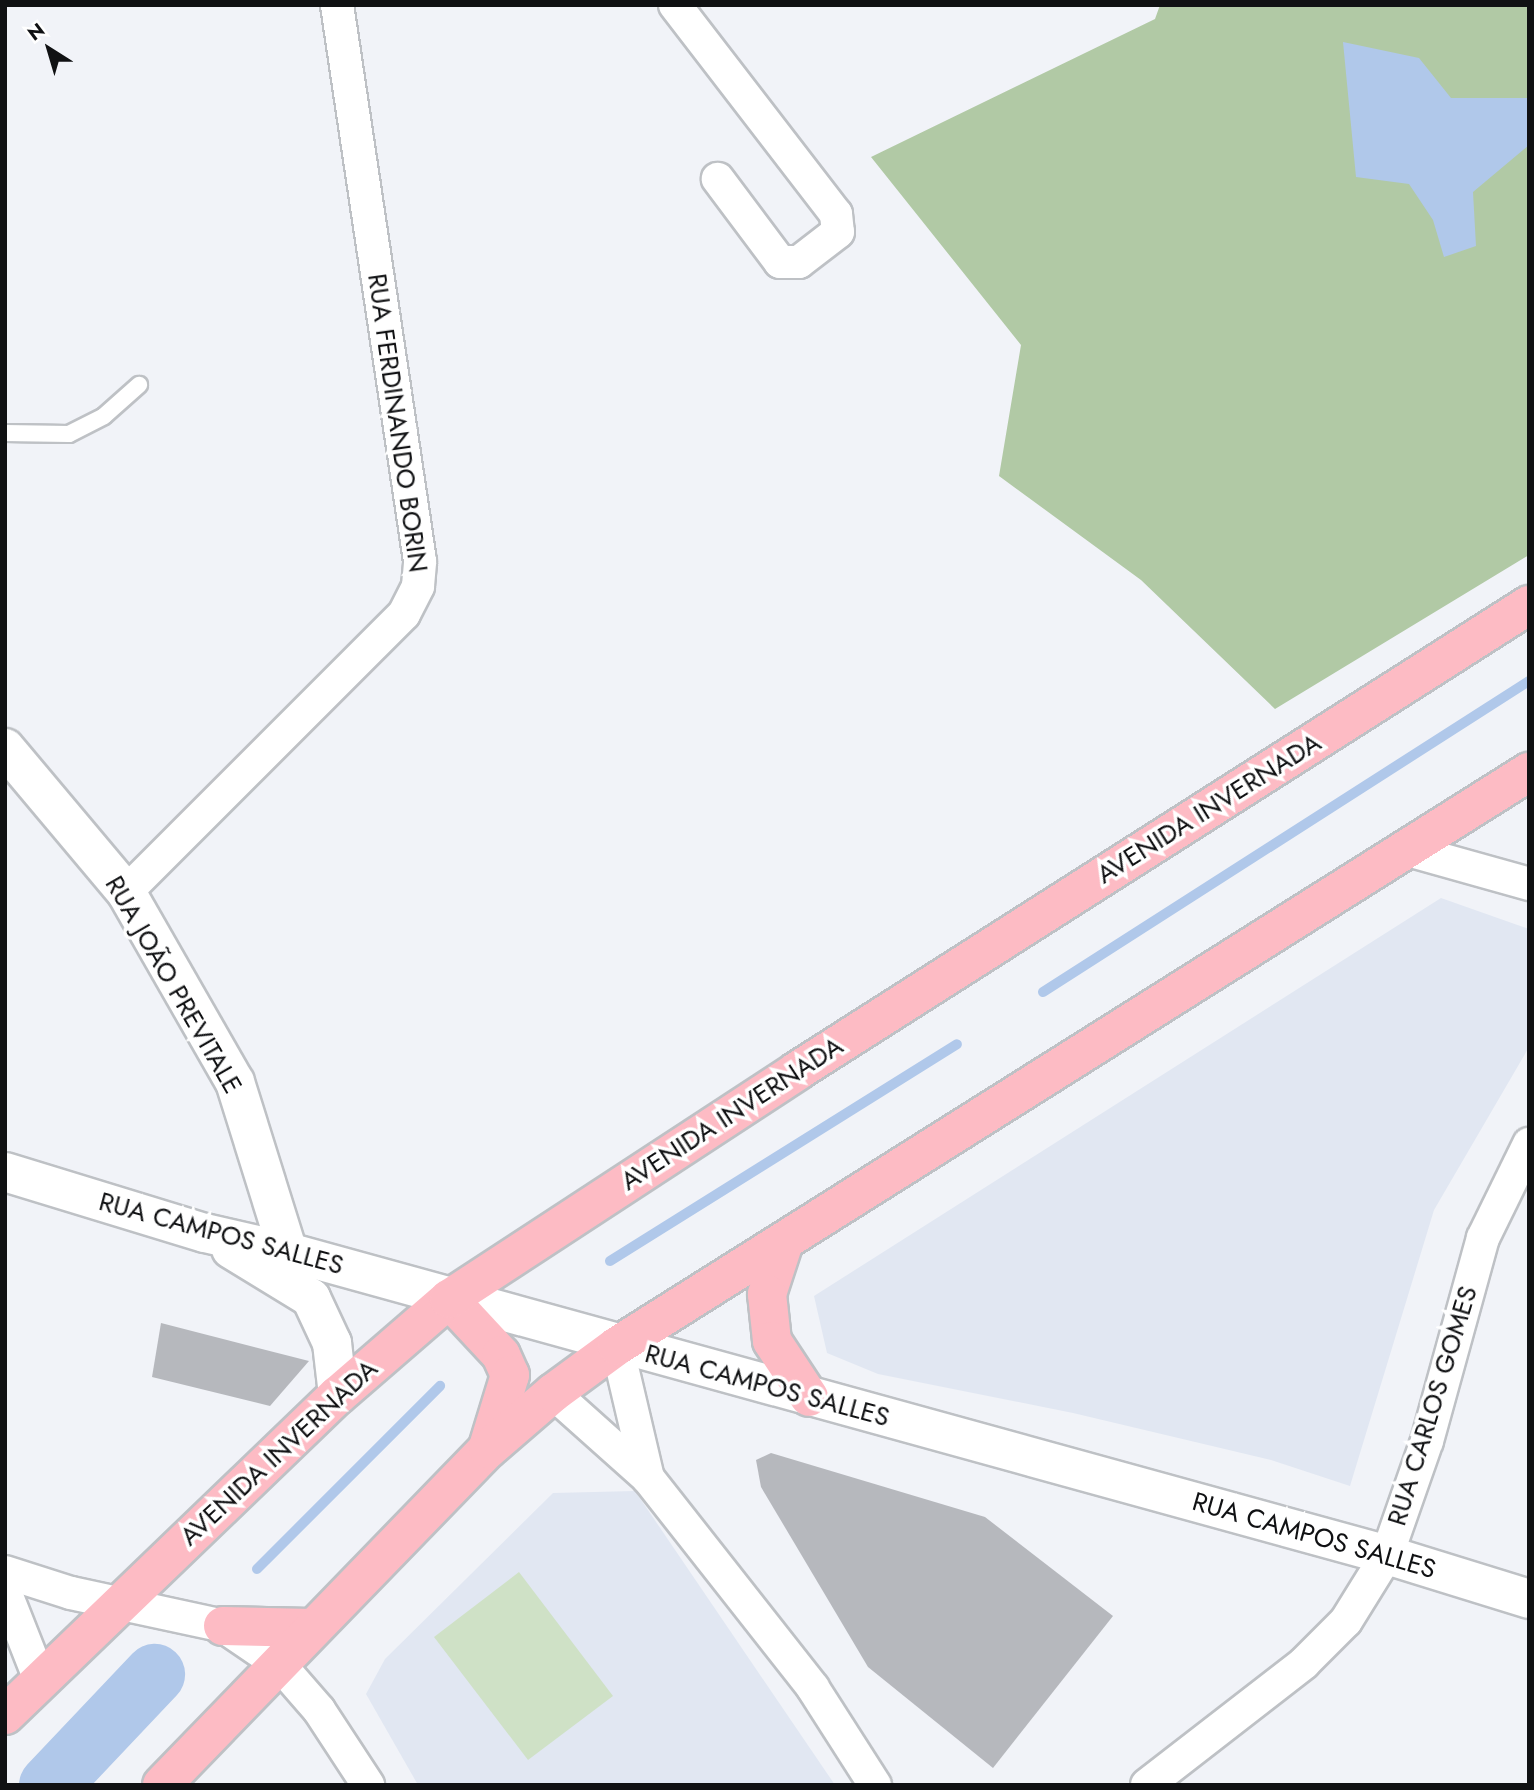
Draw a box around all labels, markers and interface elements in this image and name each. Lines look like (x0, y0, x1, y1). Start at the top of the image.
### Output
north arrow (14, 14, 84, 84)
text: N (22, 17, 50, 47)
street label: RUA FERDINANDO BORIN (361, 272, 433, 574)
street label: AVENIDA INVERNADA (1091, 727, 1327, 891)
street label: RUA JOÃO PREVITALE (98, 871, 248, 1099)
street label: AVENIDA INVERNADA (615, 1031, 849, 1197)
street label: RUA CAMPOS SALLES (95, 1186, 347, 1282)
street label: RUA CARLOS GOMES (1382, 1283, 1484, 1529)
street label: RUA CAMPOS SALLES (641, 1338, 893, 1434)
street label: AVENIDA INVERNADA (174, 1354, 384, 1552)
street label: RUA CAMPOS SALLES (1189, 1486, 1439, 1586)

